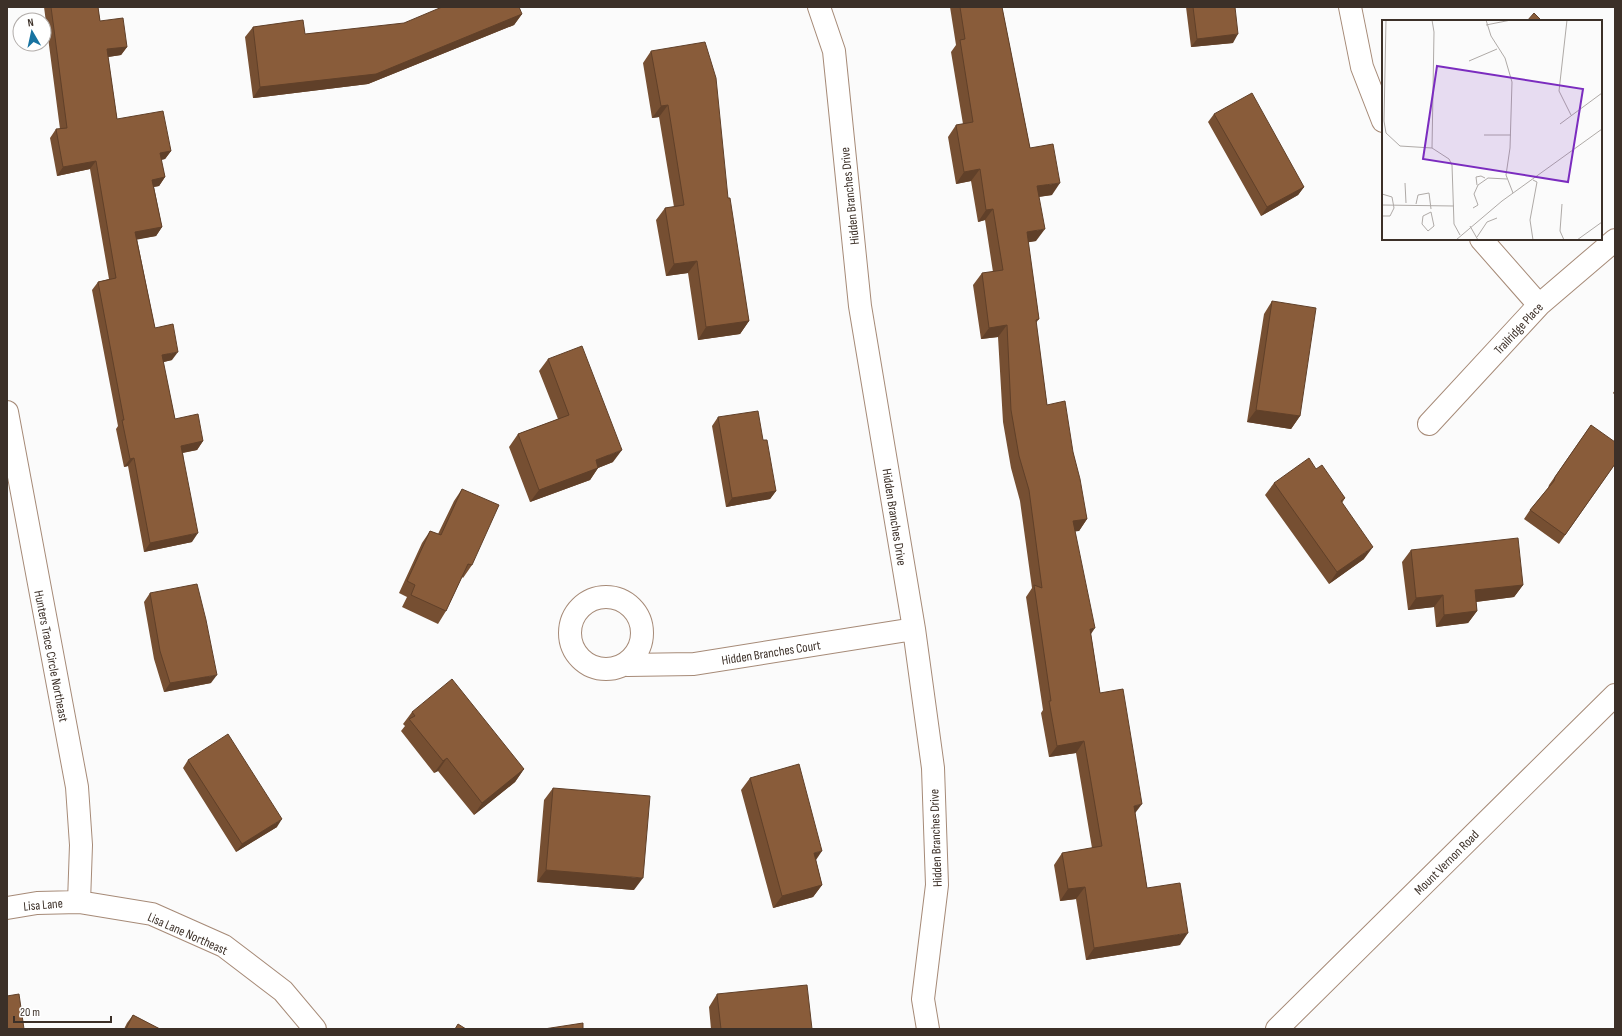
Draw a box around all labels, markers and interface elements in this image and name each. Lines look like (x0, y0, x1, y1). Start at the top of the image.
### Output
north arrow (12, 12, 52, 52)
text: N (27, 16, 35, 29)
inset map (1382, 20, 1602, 240)
street label: Hidden Branches Drive (837, 146, 863, 245)
street label: Trailridge Place (1491, 299, 1547, 358)
street label: Hidden Branches Drive (878, 467, 910, 567)
street label: Hunters Trace Circle Northeast (30, 589, 72, 723)
street label: Hidden Branches Court (720, 637, 822, 669)
street label: Hidden Branches Drive (926, 789, 946, 887)
street label: Mount Vernon Road (1411, 827, 1482, 898)
street label: Lisa Lane (23, 895, 63, 915)
street label: Lisa Lane Northeast (145, 909, 230, 959)
scale bar (14, 998, 111, 1024)
text: 20 m (20, 1005, 40, 1020)

